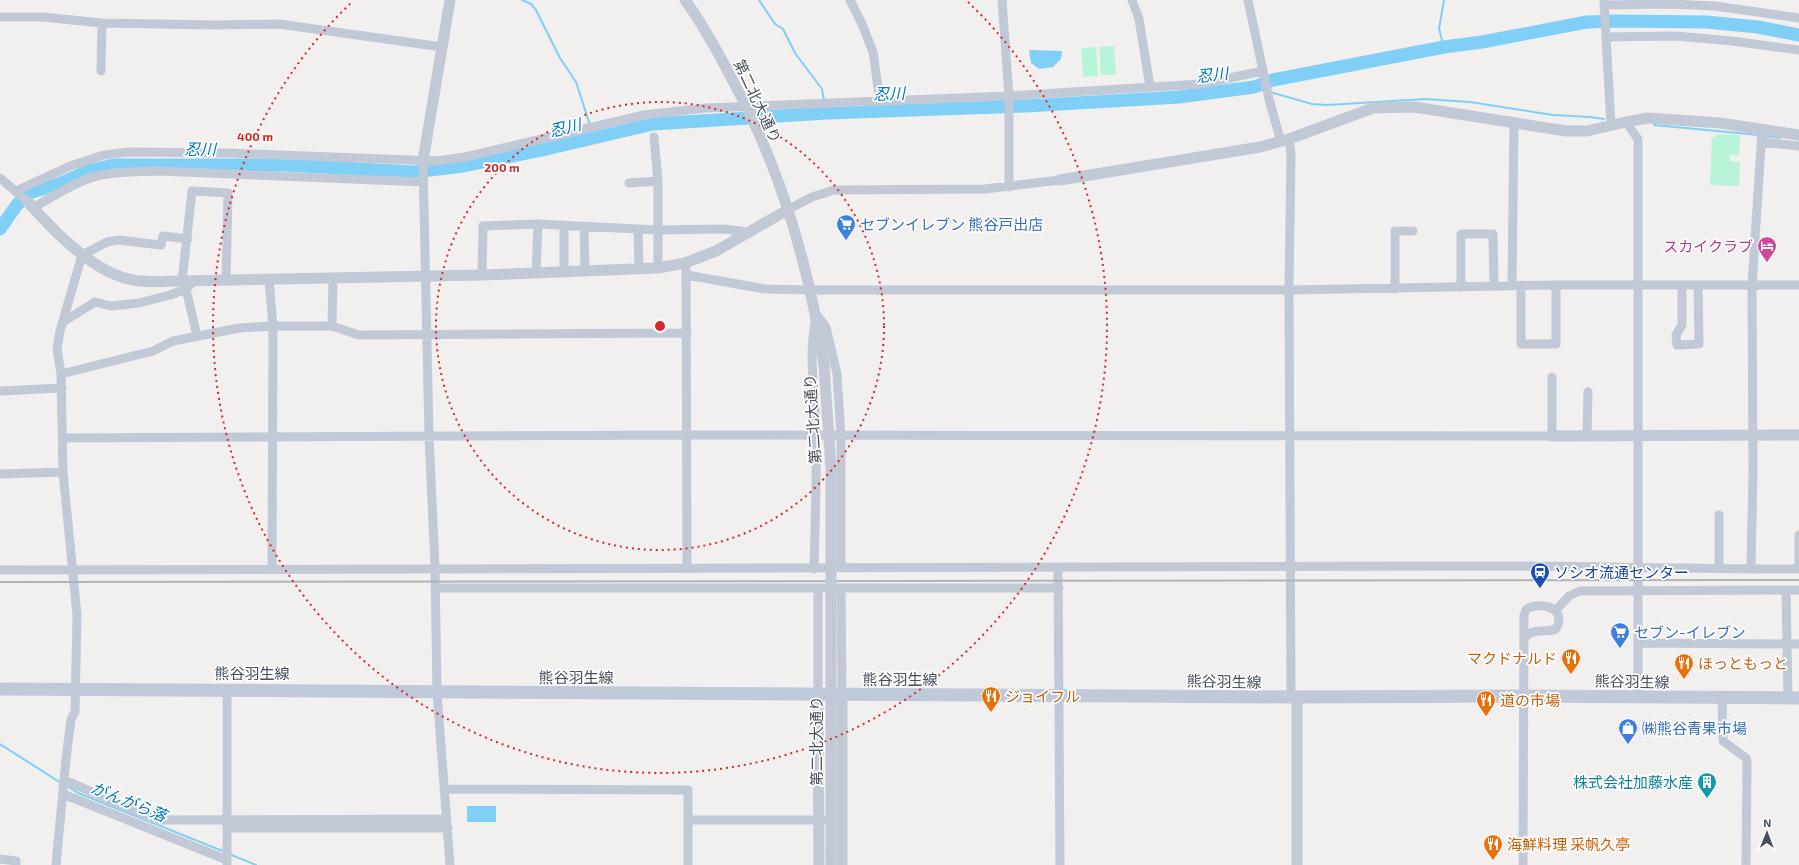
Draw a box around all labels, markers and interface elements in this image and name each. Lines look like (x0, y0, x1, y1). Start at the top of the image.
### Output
street label: 第二北大通り (731, 56, 785, 146)
water label: 忍川 (1195, 63, 1231, 85)
water label: 忍川 (873, 83, 907, 103)
water label: 忍川 (547, 114, 585, 140)
text: 400 m (237, 129, 273, 143)
water label: 忍川 (184, 139, 218, 158)
text: 200 m (484, 160, 520, 174)
supermarket icon: セブンイレブン 熊谷戸出店 (835, 213, 857, 241)
place label: セブンイレブン 熊谷戸出店 (860, 215, 1043, 233)
hotel icon: スカイクラブ (1756, 235, 1778, 263)
place label: スカイクラブ (1663, 237, 1753, 255)
centre of rings (653, 319, 667, 333)
street label: 第二北大通り (800, 373, 824, 465)
station icon: ソシオ流通センター (1529, 561, 1551, 589)
place label: ソシオ流通センター (1554, 563, 1689, 581)
supermarket icon: セブン-イレブン (1609, 621, 1631, 649)
place label: セブン-イレブン (1634, 623, 1746, 641)
restaurant icon: マクドナルド (1560, 647, 1582, 675)
place label: マクドナルド (1467, 649, 1557, 667)
restaurant icon: ほっともっと (1673, 652, 1695, 680)
place label: ほっともっと (1698, 654, 1788, 672)
street label: 熊谷羽生線 (214, 664, 290, 682)
street label: 熊谷羽生線 (538, 668, 614, 686)
street label: 熊谷羽生線 (862, 670, 938, 688)
street label: 熊谷羽生線 (1186, 671, 1262, 691)
street label: 熊谷羽生線 (1594, 671, 1670, 691)
restaurant icon: ジョイフル (980, 685, 1002, 713)
place label: ジョイフル (1005, 687, 1080, 705)
restaurant icon: 道の市場 (1475, 689, 1497, 717)
place label: 道の市場 (1500, 691, 1560, 709)
street label: 第二北大通り (807, 696, 825, 786)
shop icon: ㈱熊谷青果市場 (1617, 717, 1639, 745)
place label: ㈱熊谷青果市場 (1642, 719, 1747, 737)
building icon: 株式会社加藤水産 (1696, 771, 1718, 799)
place label: 株式会社加藤水産 (1573, 773, 1693, 791)
water label: がんがら落 (88, 777, 172, 826)
north arrow (1747, 813, 1787, 853)
text: N (1763, 816, 1771, 829)
restaurant icon: 海鮮料理 采帆久亭 (1482, 833, 1504, 861)
place label: 海鮮料理 采帆久亭 (1507, 835, 1630, 853)

